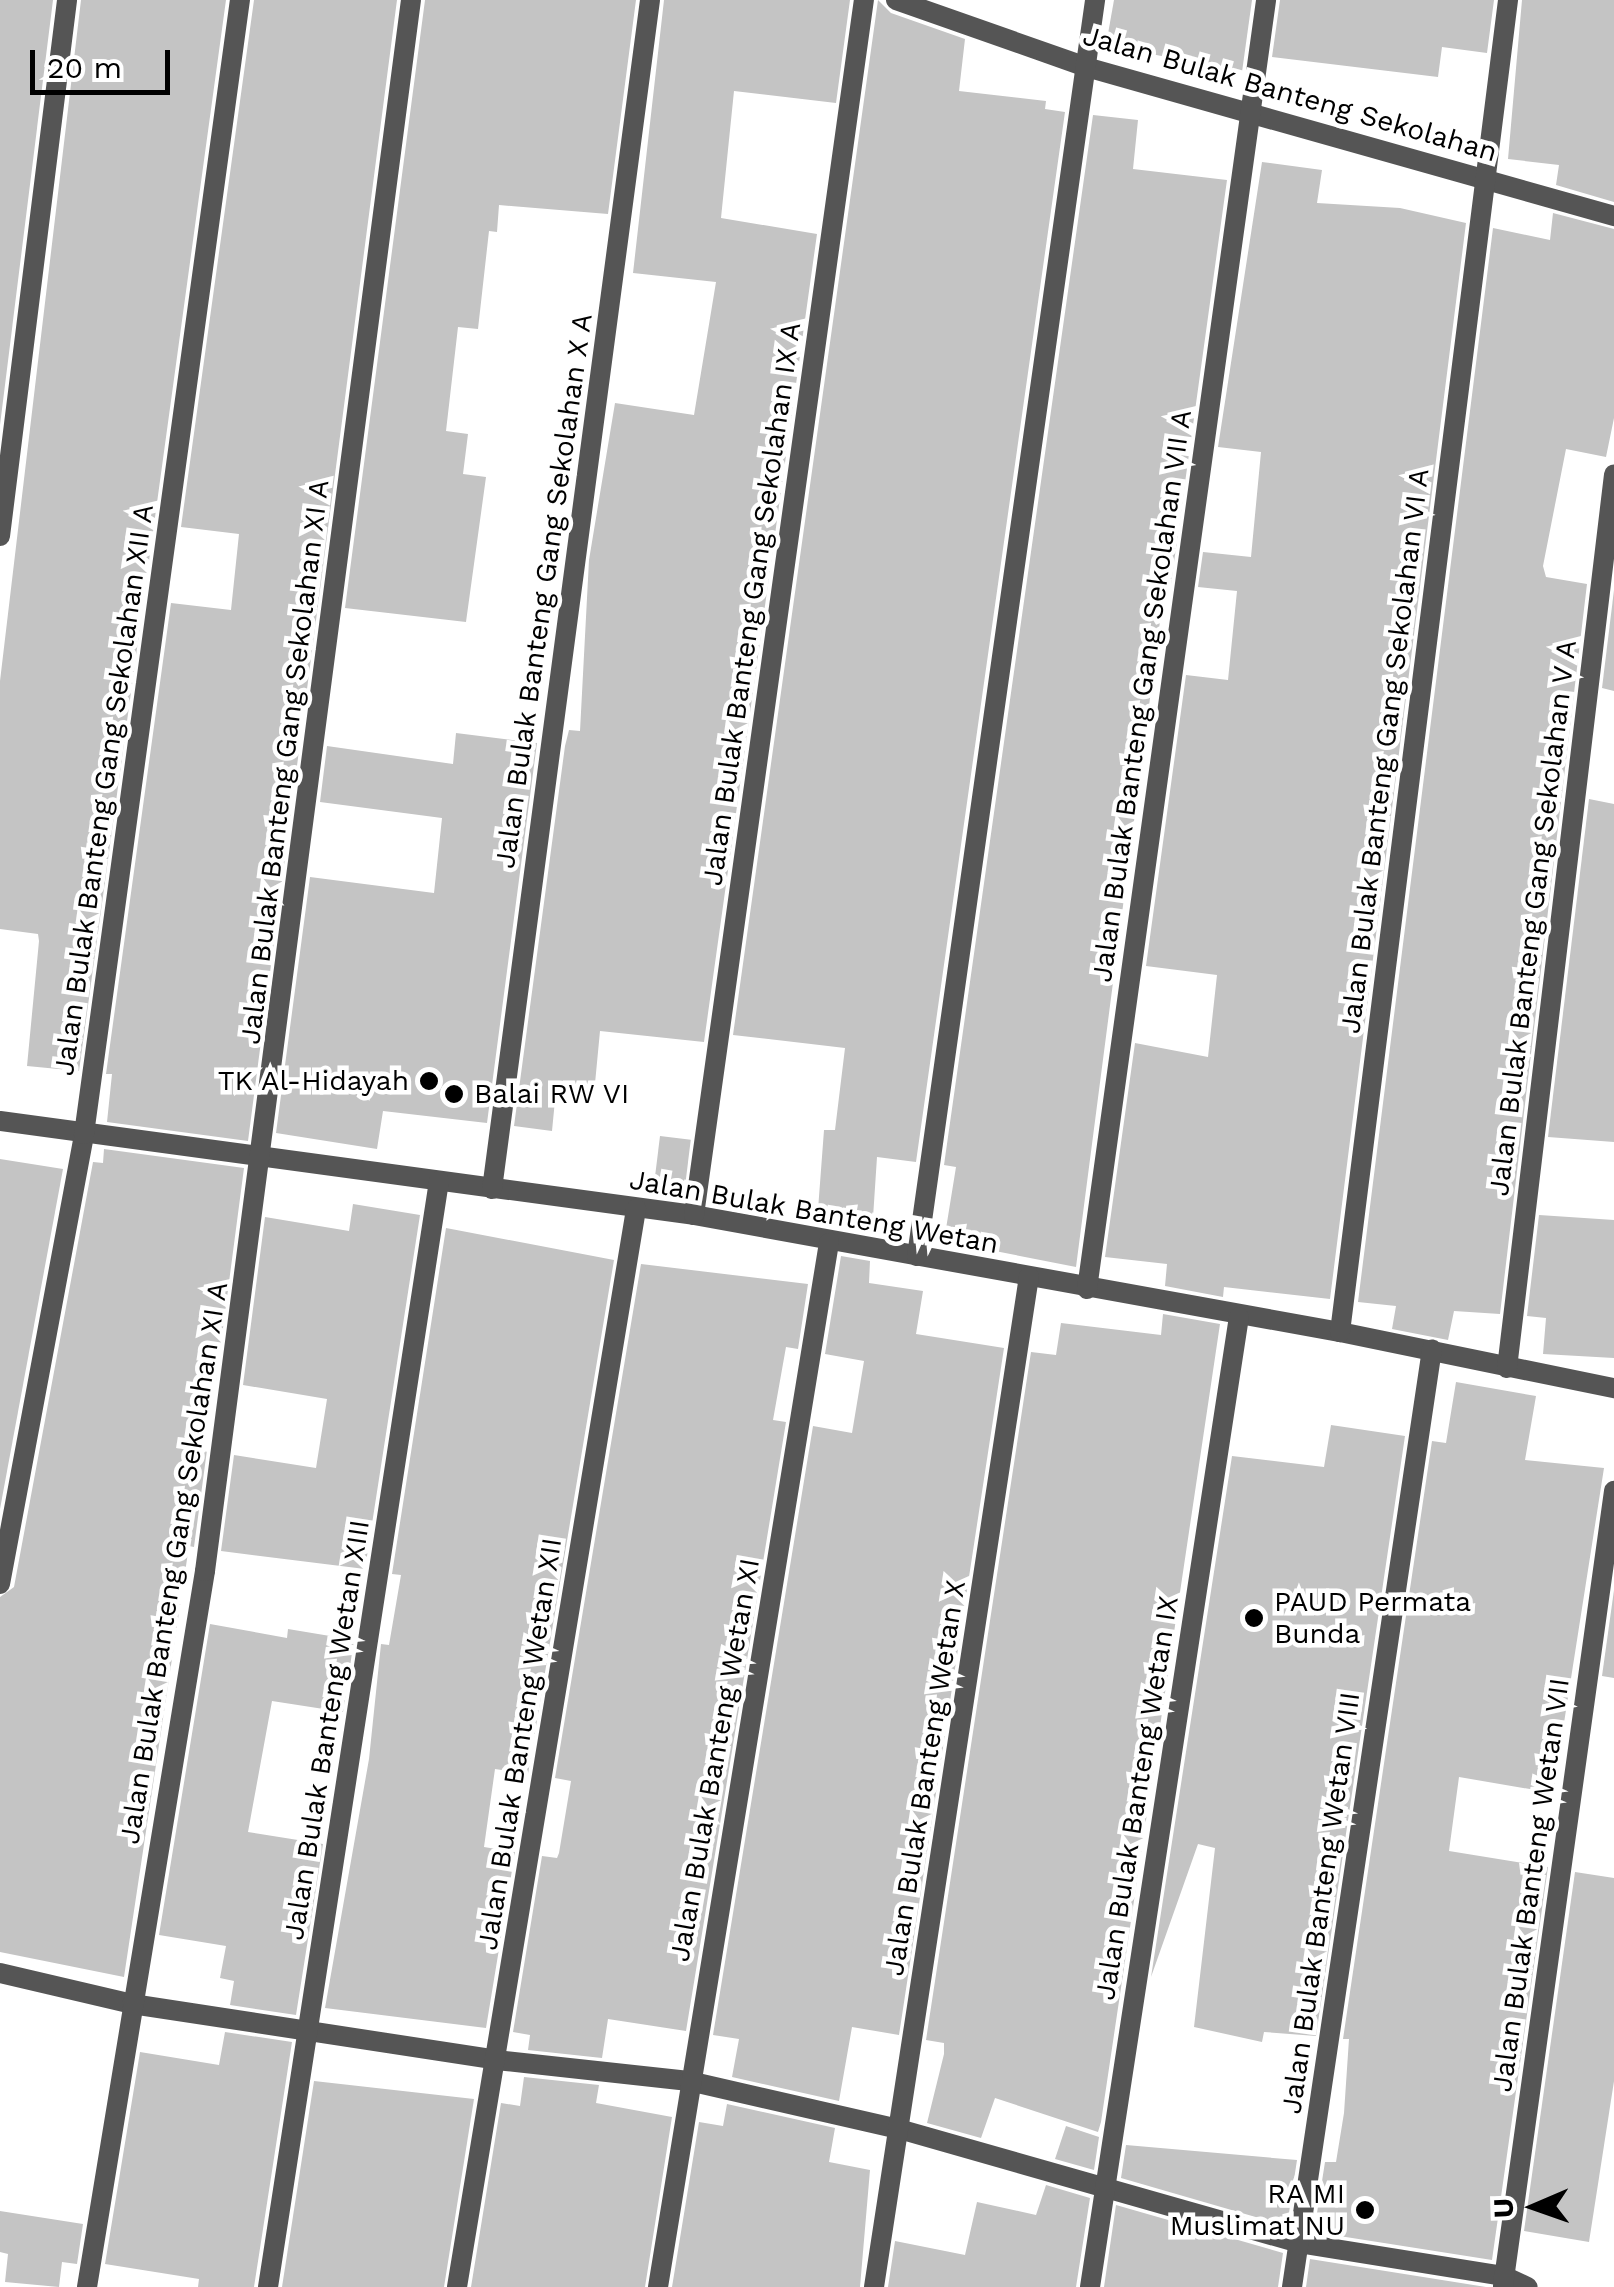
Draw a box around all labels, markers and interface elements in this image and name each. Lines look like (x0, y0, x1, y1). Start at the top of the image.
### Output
street label: Jalan Bulak Banteng Sekolahan (1079, 19, 1501, 169)
scale bar (35, 30, 175, 92)
text: 20 m (47, 50, 122, 85)
street label: Jalan Bulak Banteng Gang Sekolahan X A (488, 310, 600, 872)
street label: Jalan Bulak Banteng Gang Sekolahan IX A (696, 319, 808, 889)
street label: Jalan Bulak Banteng Gang Sekolahan VII A (1085, 406, 1199, 986)
street label: Jalan Bulak Banteng Gang Sekolahan VI A (1333, 465, 1437, 1037)
street label: Jalan Bulak Banteng Gang Sekolahan XI A (234, 477, 336, 1047)
street label: Jalan Bulak Banteng Gang Sekolahan XII A (47, 501, 161, 1079)
street label: Jalan Bulak Banteng Gang Sekolahan V A (1482, 636, 1584, 1200)
place label: TK Al-Hidayah (216, 1064, 409, 1098)
marker: TK Al-Hidayah (418, 1070, 440, 1092)
place label: Balai RW VI (474, 1077, 631, 1111)
marker: Balai RW VI (443, 1083, 465, 1105)
street label: Jalan Bulak Banteng Wetan (626, 1163, 1002, 1261)
street label: Jalan Bulak Banteng Gang Sekolahan XI A (113, 1279, 235, 1847)
street label: Jalan Bulak Banteng Wetan XIII (277, 1517, 377, 1943)
street label: Jalan Bulak Banteng Wetan XII (471, 1535, 569, 1953)
street label: Jalan Bulak Banteng Wetan XI (663, 1555, 767, 1965)
street label: Jalan Bulak Banteng Wetan X (877, 1577, 973, 1979)
place label: PAUD Permata Bunda (1274, 1585, 1471, 1651)
street label: Jalan Bulak Banteng Wetan IX (1088, 1593, 1186, 2003)
marker: PAUD Permata Bunda (1243, 1607, 1265, 1629)
street label: Jalan Bulak Banteng Wetan VII (1485, 1675, 1577, 2095)
street label: Jalan Bulak Banteng Wetan VIII (1275, 1689, 1367, 2117)
north arrow (1484, 2157, 1584, 2257)
place label: RA MI Muslimat NU (1170, 2177, 1345, 2243)
text: U (1487, 2198, 1520, 2219)
marker: RA MI Muslimat NU (1354, 2199, 1376, 2221)

